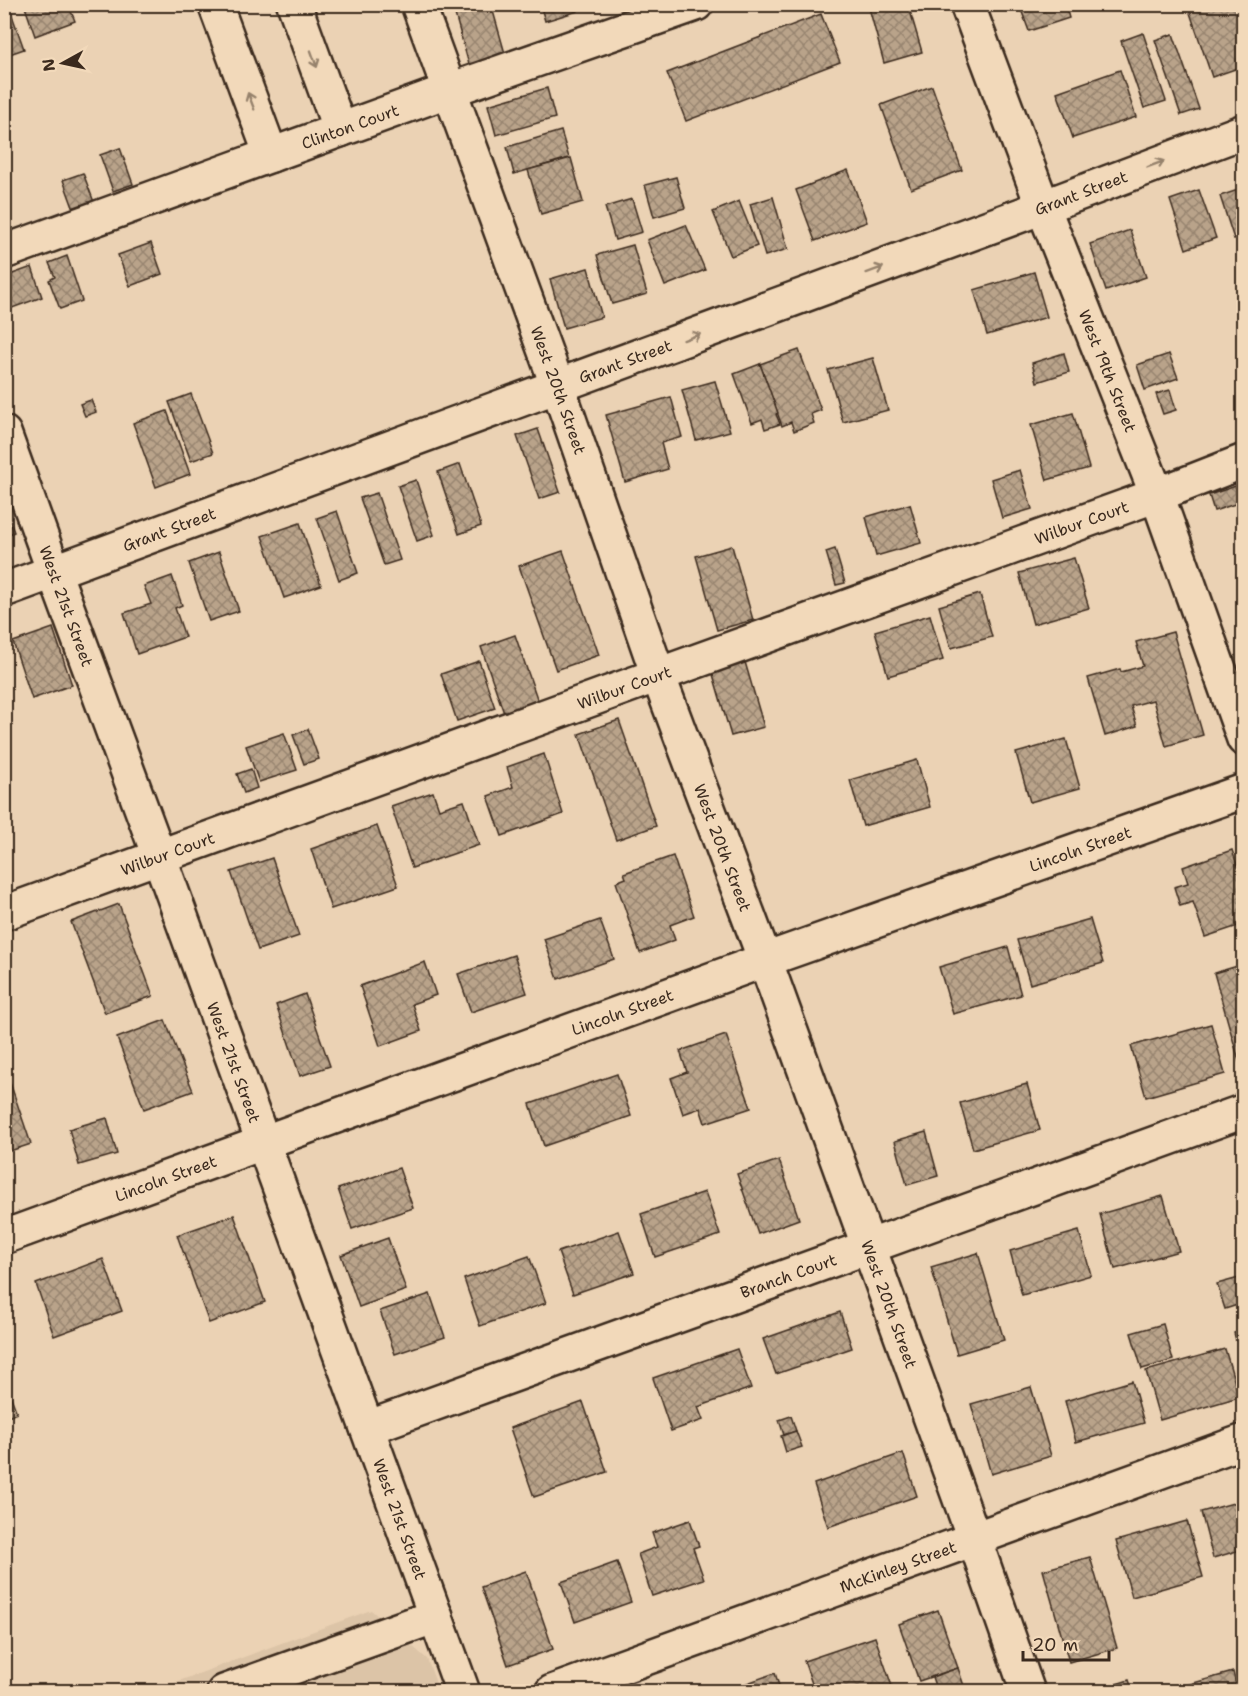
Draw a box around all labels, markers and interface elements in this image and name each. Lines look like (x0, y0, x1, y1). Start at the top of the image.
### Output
north arrow (33, 33, 93, 93)
one-way arrow (309, 49, 320, 68)
text: N (37, 57, 60, 73)
one-way arrow (244, 92, 255, 111)
street label: Clinton Court (298, 99, 402, 154)
one-way arrow (1146, 158, 1164, 169)
street label: Grant Street (1032, 166, 1130, 220)
one-way arrow (865, 263, 884, 274)
street label: West 19th Street (1074, 307, 1142, 435)
street label: West 20th Street (526, 323, 591, 457)
one-way arrow (682, 331, 701, 342)
street label: Grant Street (576, 334, 675, 388)
street label: Wilbur Court (1031, 496, 1131, 549)
street label: Grant Street (120, 502, 219, 556)
street label: West 21st Street (35, 543, 99, 669)
street label: Wilbur Court (574, 661, 674, 714)
street label: West 20th Street (689, 781, 756, 914)
street label: Lincoln Street (1026, 821, 1134, 877)
street label: Wilbur Court (118, 827, 217, 880)
street label: Lincoln Street (568, 984, 676, 1040)
street label: West 21st Street (202, 999, 266, 1126)
street label: Lincoln Street (112, 1150, 219, 1206)
street label: West 20th Street (857, 1237, 922, 1371)
street label: Branch Court (737, 1249, 839, 1303)
street label: West 21st Street (368, 1456, 432, 1582)
street label: McKinley Street (837, 1536, 959, 1597)
scale bar (1023, 1624, 1108, 1662)
text: 20 m (1032, 1633, 1078, 1657)

